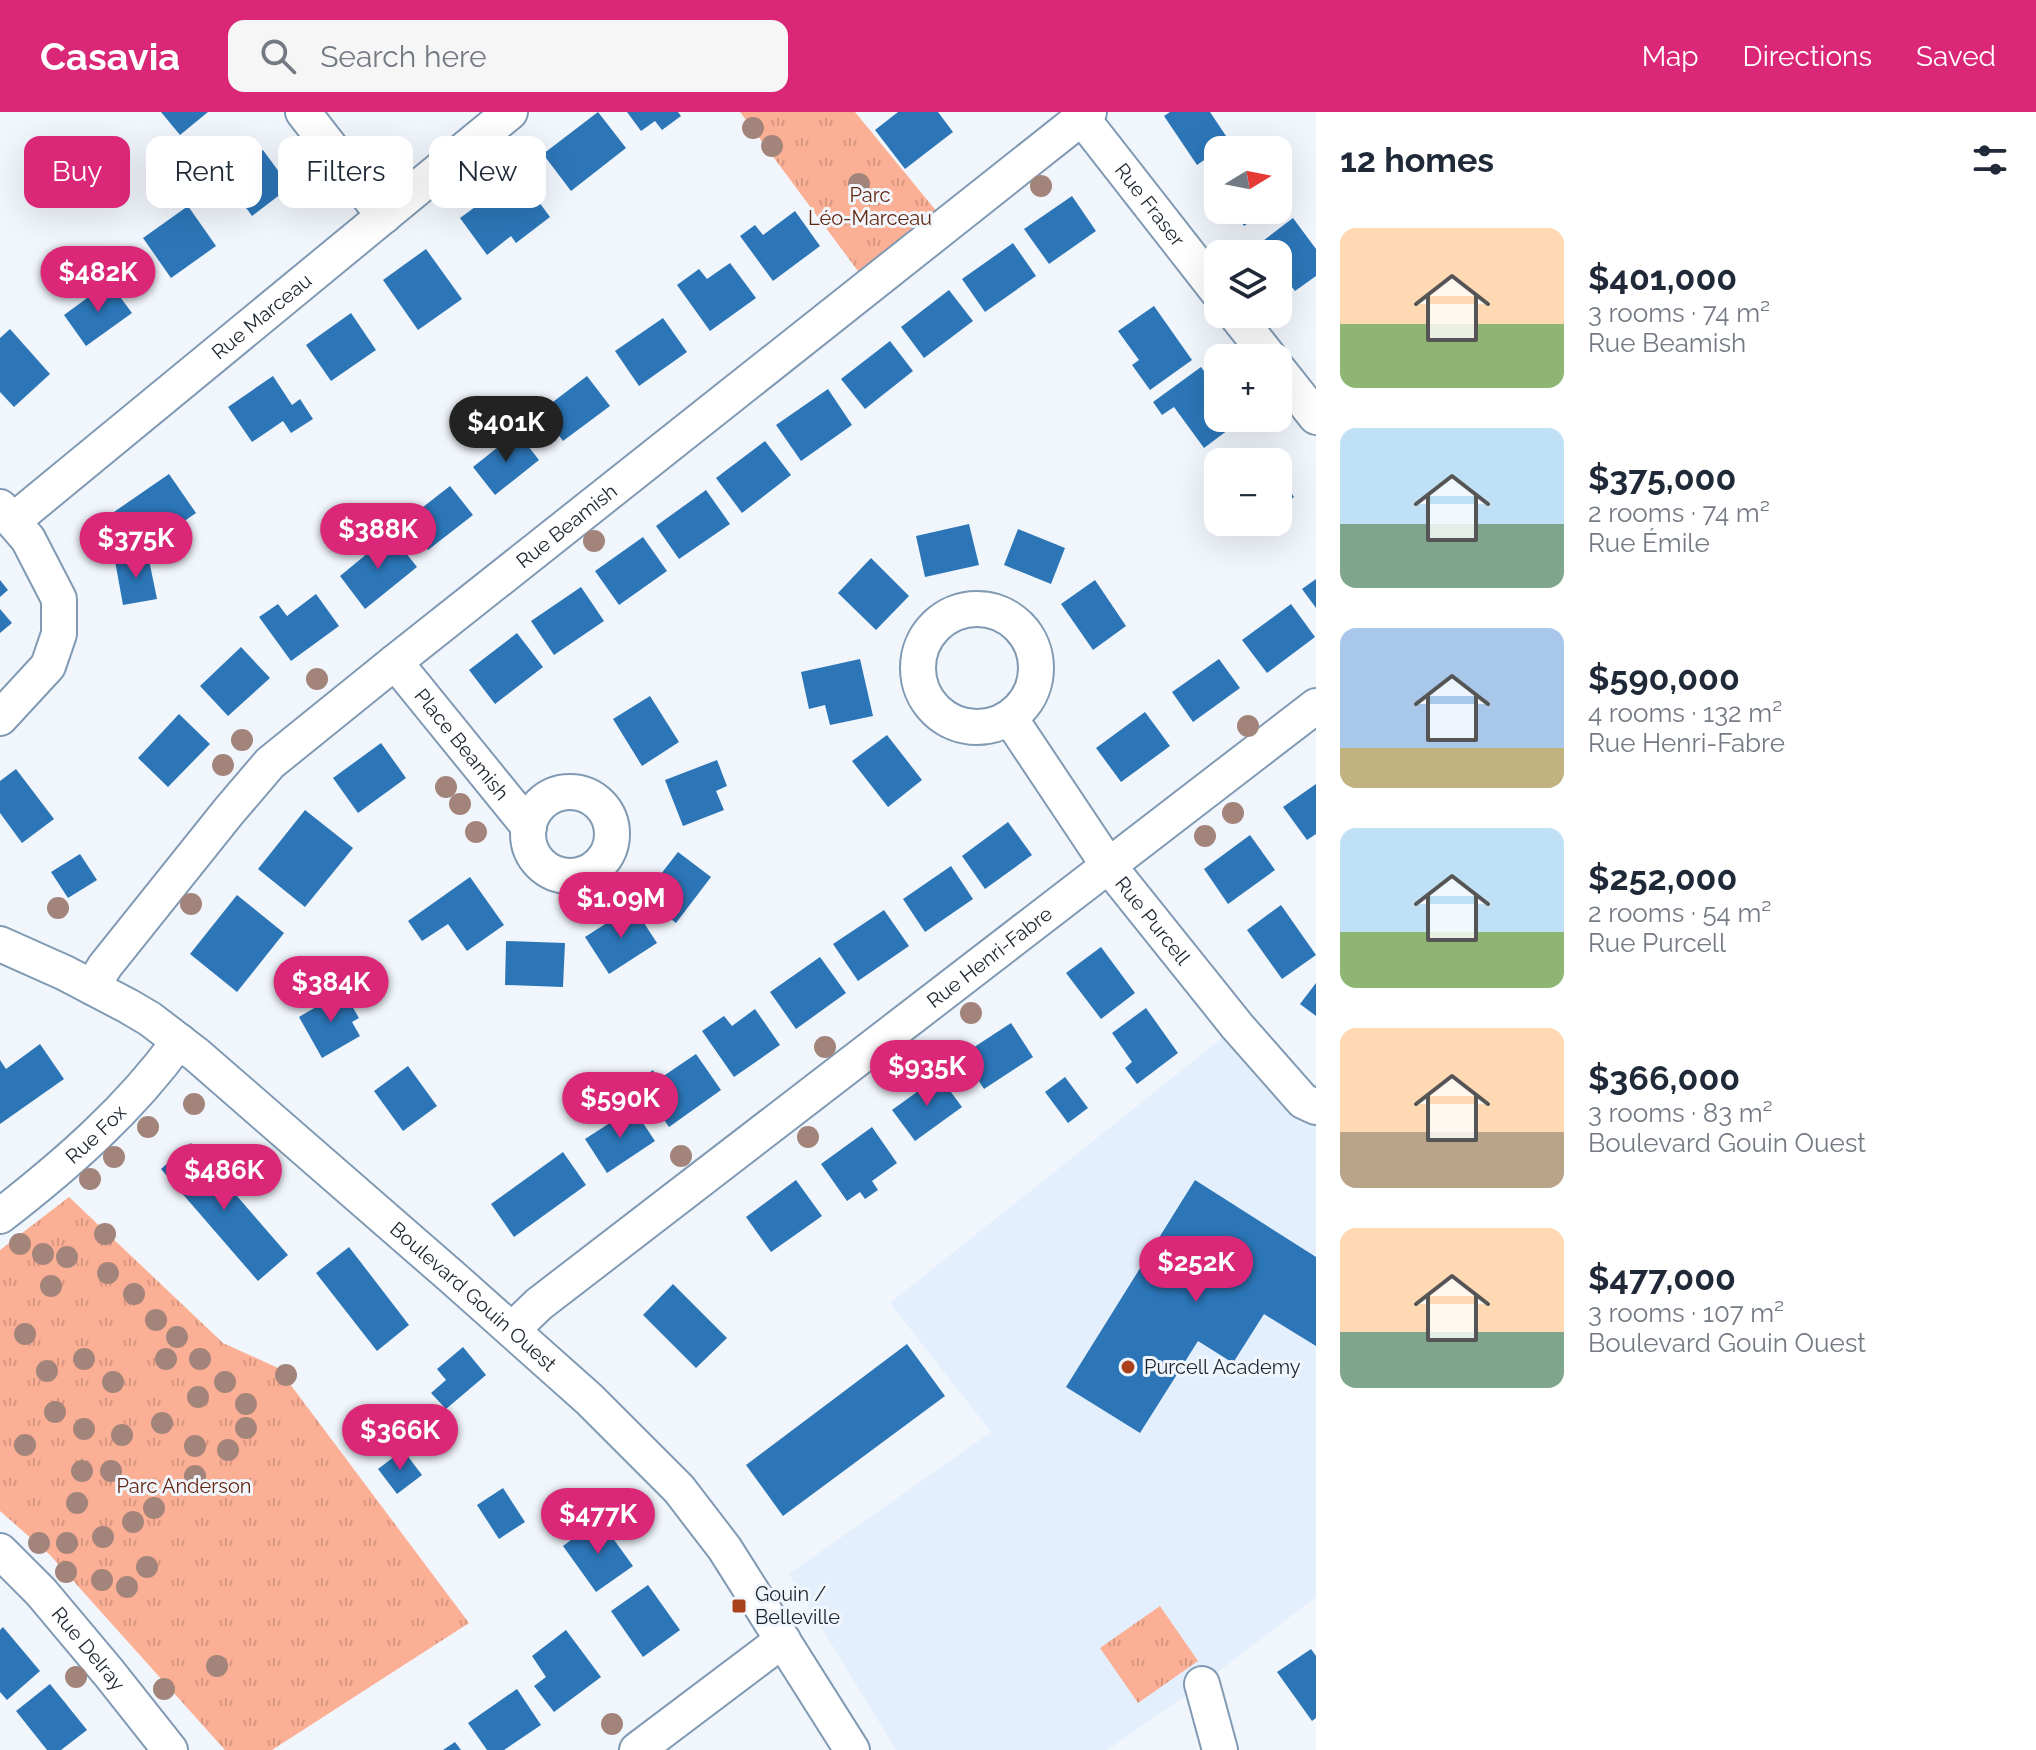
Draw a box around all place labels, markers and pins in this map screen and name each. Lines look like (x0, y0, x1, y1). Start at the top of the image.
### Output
pin: $482K (42, 246, 154, 314)
pin: $401K (450, 396, 562, 464)
pin: $388K (322, 503, 434, 571)
pin: $375K (80, 512, 192, 580)
pin: $1.09M (556, 872, 686, 940)
pin: $384K (275, 956, 387, 1024)
pin: $935K (871, 1040, 983, 1108)
pin: $590K (564, 1072, 676, 1140)
pin: $486K (168, 1144, 280, 1212)
pin: $252K (1140, 1236, 1252, 1304)
place label: Purcell Academy (1144, 1355, 1301, 1379)
marker: Purcell Academy (1119, 1358, 1137, 1376)
pin: $366K (344, 1404, 456, 1472)
pin: $477K (542, 1488, 654, 1556)
place label: Gouin / Belleville (755, 1582, 840, 1629)
marker: Gouin / Belleville (730, 1597, 748, 1615)

